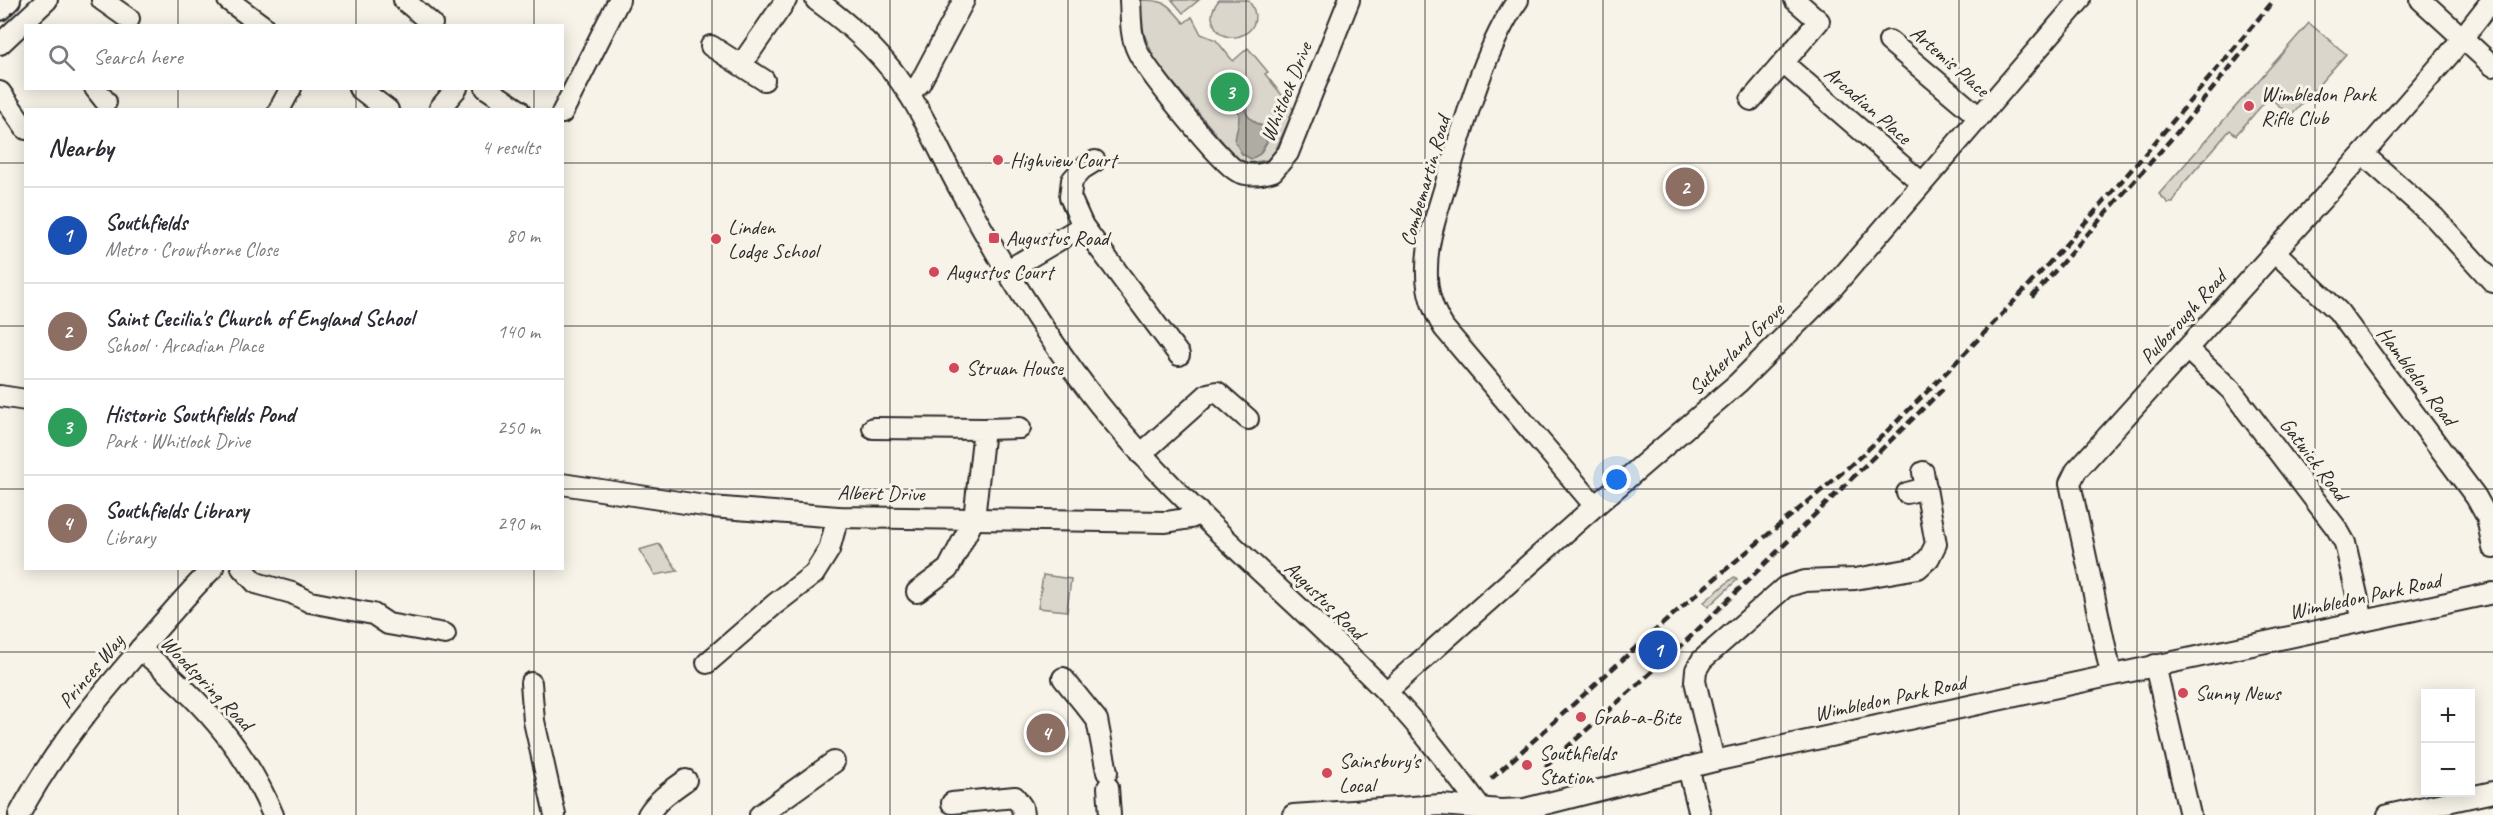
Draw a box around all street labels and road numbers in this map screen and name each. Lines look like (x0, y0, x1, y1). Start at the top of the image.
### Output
street label: Artemis Place (1905, 20, 1996, 104)
street label: Whitlock Drive (1254, 36, 1319, 146)
street label: Arcadian Place (1819, 60, 1918, 151)
street label: Combemartin Road (1394, 110, 1457, 249)
street label: Pulborough Road (2134, 263, 2234, 369)
street label: Sutherland Grove (1683, 296, 1790, 401)
street label: Hambledon Road (2371, 321, 2464, 433)
street label: Gatwick Road (2274, 412, 2356, 509)
street label: Albert Drive (837, 479, 926, 507)
street label: Augustus Road (1279, 555, 1374, 648)
street label: Wimbledon Park Road (2287, 566, 2447, 625)
street label: Princes Way (53, 627, 131, 713)
street label: Woodspring Road (155, 630, 261, 739)
street label: Wimbledon Park Road (1812, 668, 1972, 727)

